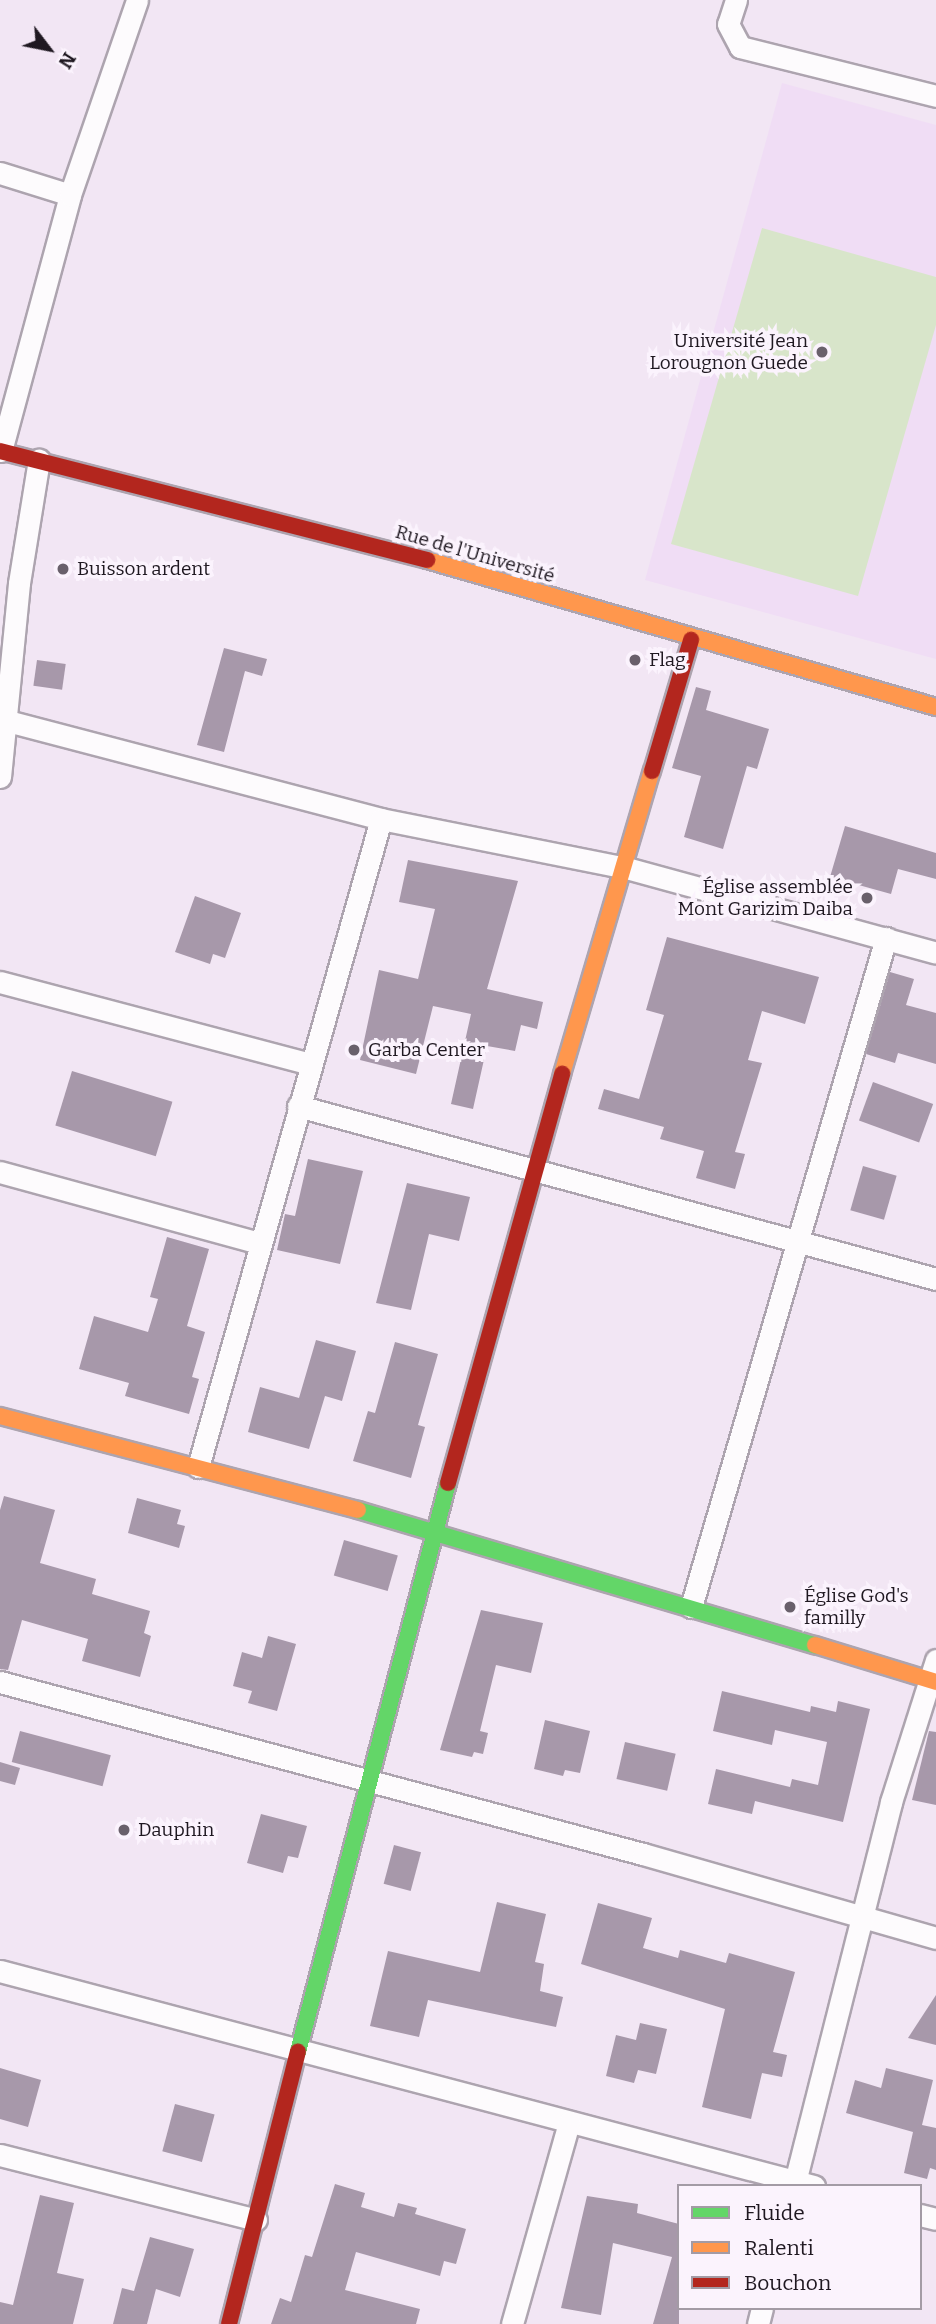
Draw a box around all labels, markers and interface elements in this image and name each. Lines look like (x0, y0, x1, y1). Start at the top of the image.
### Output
north arrow (14, 14, 84, 84)
text: N (54, 48, 81, 73)
place label: Université Jean Lorougnon Guede (649, 330, 808, 374)
marker: Université Jean Lorougnon Guede (814, 344, 830, 360)
street label: Rue de l'Université (393, 520, 557, 588)
place label: Buisson ardent (77, 558, 210, 580)
marker: Buisson ardent (55, 561, 71, 577)
place label: Flag (649, 649, 686, 671)
marker: Flag (627, 652, 643, 668)
place label: Église assemblée Mont Garizim Daiba (677, 876, 853, 920)
marker: Église assemblée Mont Garizim Daiba (859, 890, 875, 906)
place label: Garba Center (368, 1039, 485, 1061)
marker: Garba Center (346, 1042, 362, 1058)
place label: Église God's familly (804, 1585, 909, 1629)
marker: Église God's familly (782, 1599, 798, 1615)
place label: Dauphin (138, 1819, 214, 1841)
marker: Dauphin (116, 1822, 132, 1838)
legend (677, 2184, 922, 2310)
text: Fluide (744, 2200, 805, 2226)
text: Ralenti (744, 2235, 814, 2261)
text: Bouchon (744, 2270, 831, 2296)

